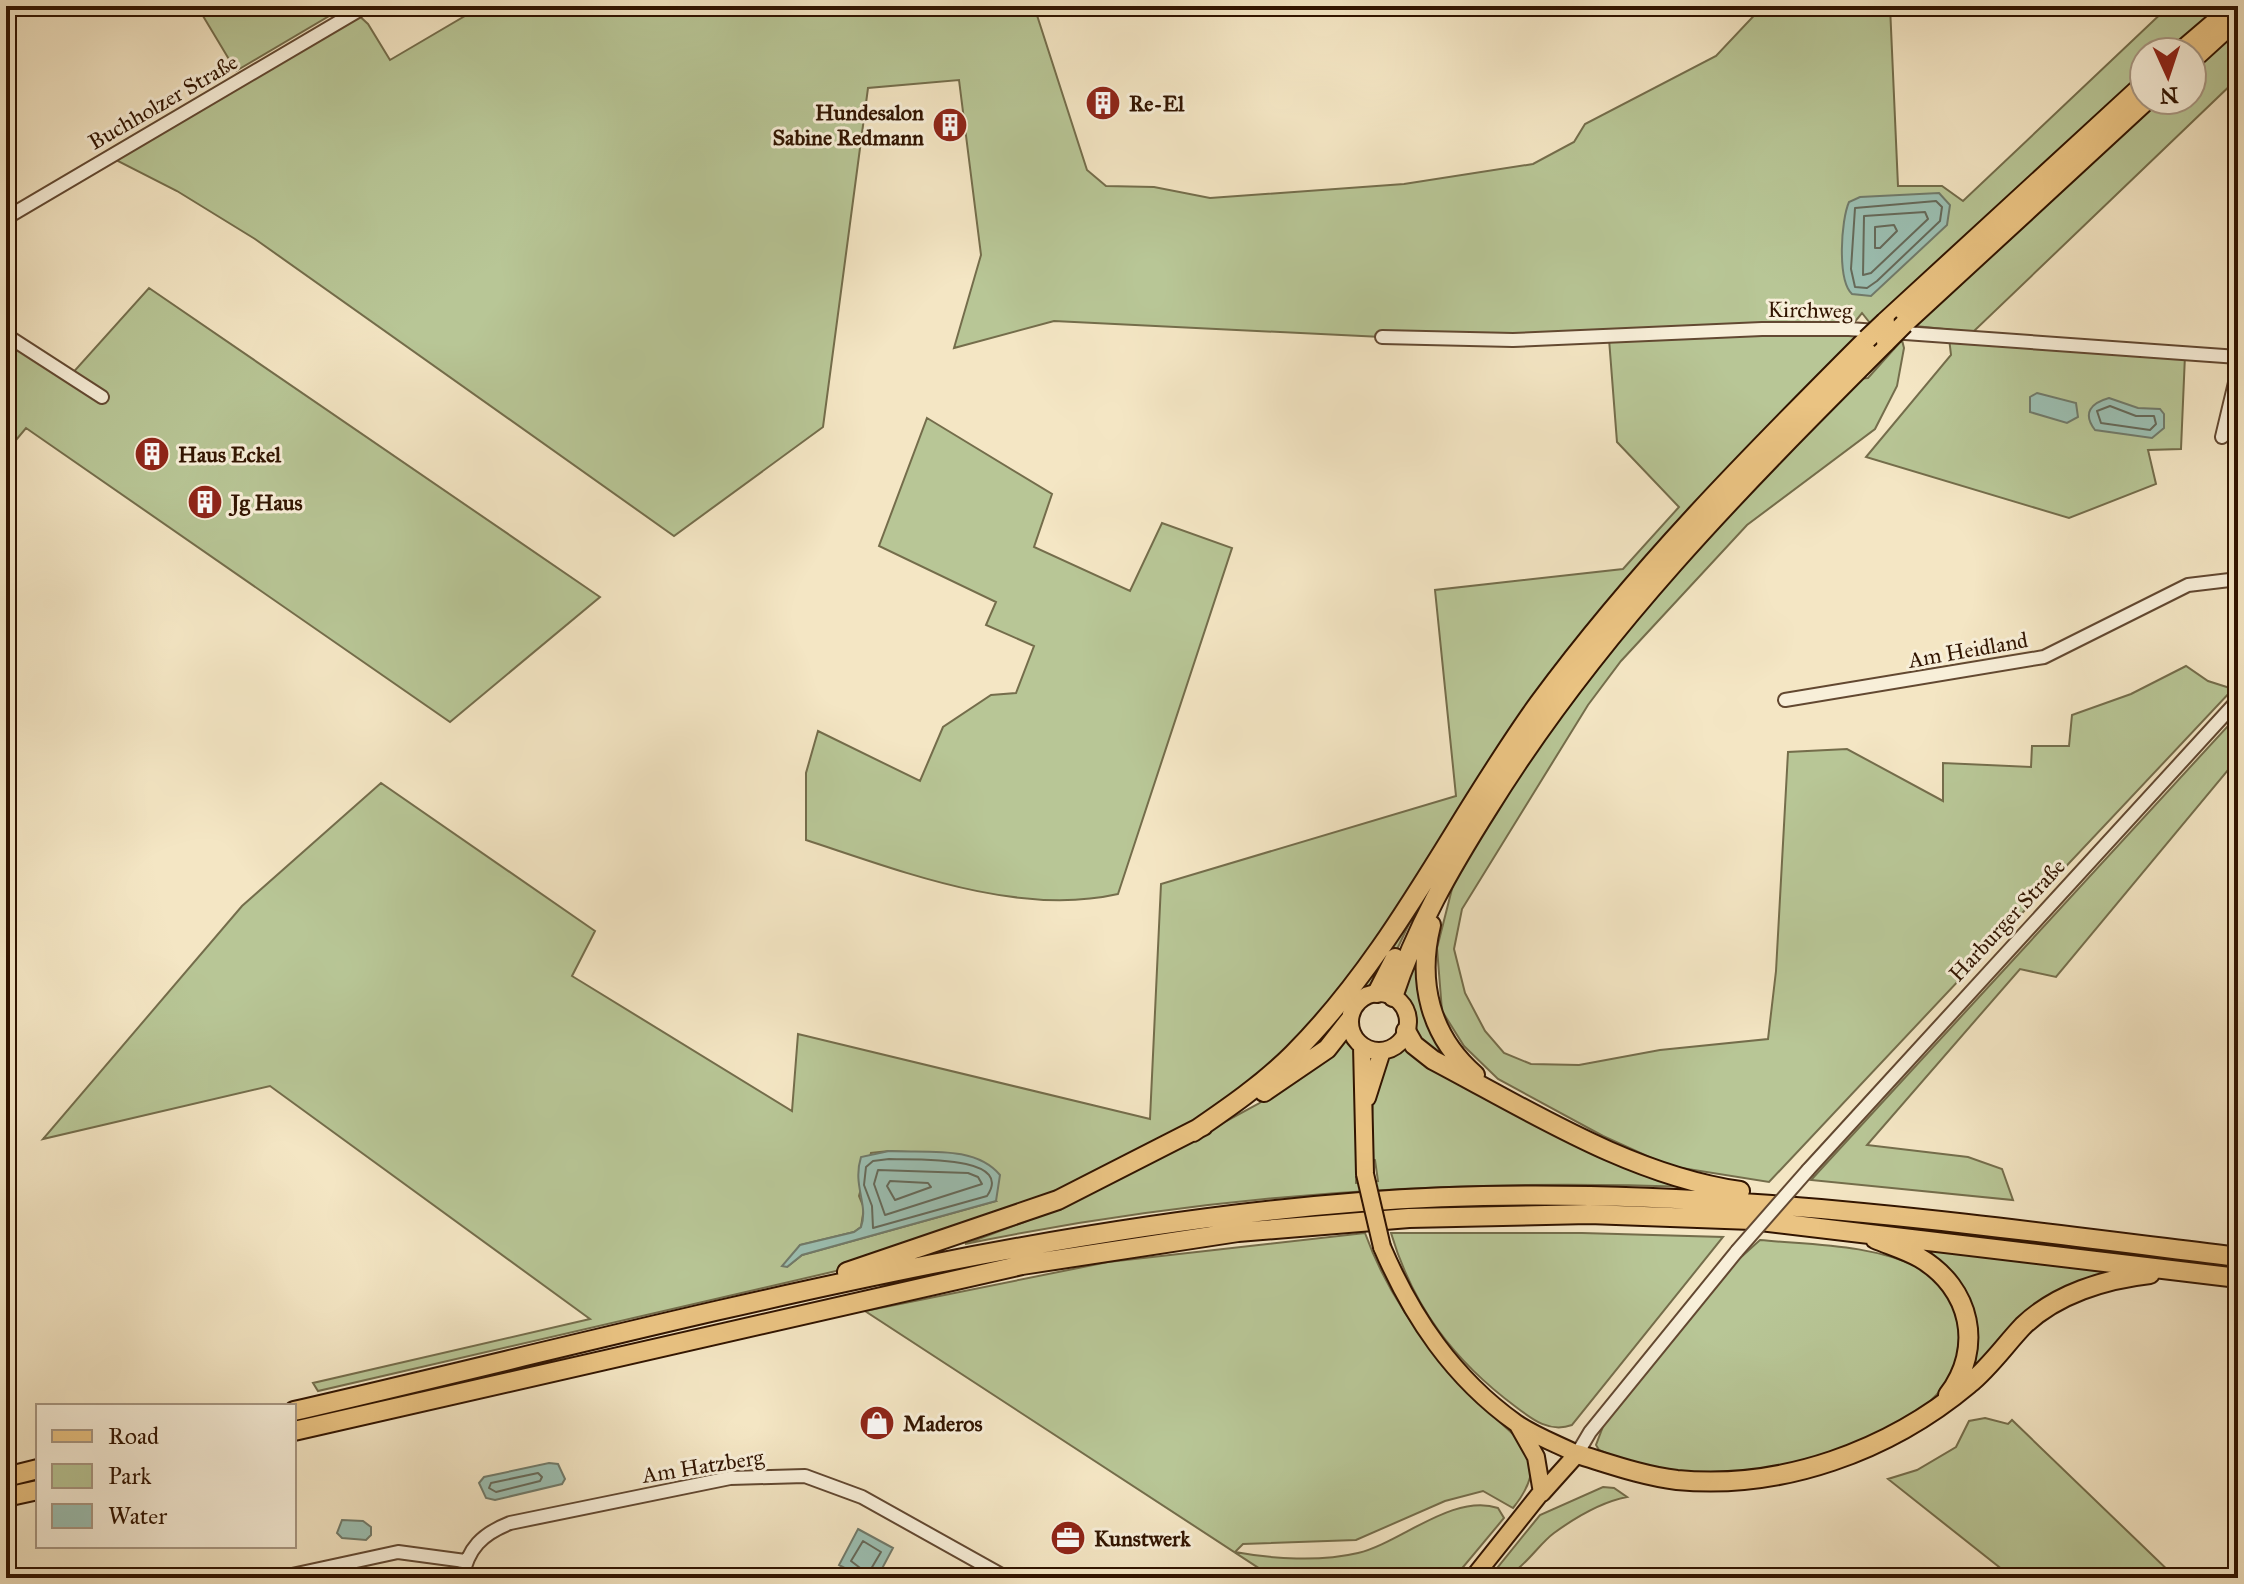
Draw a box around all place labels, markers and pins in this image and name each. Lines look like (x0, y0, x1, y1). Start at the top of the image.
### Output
building icon: Re-El (1084, 84, 1122, 122)
place label: Re-El (1129, 90, 1185, 117)
place label: Hundesalon Sabine Redmann (772, 99, 924, 151)
building icon: Hundesalon Sabine Redmann (931, 106, 969, 144)
building icon: Haus Eckel (133, 435, 171, 473)
place label: Haus Eckel (178, 441, 282, 468)
building icon: Jg Haus (186, 483, 224, 521)
place label: Jg Haus (228, 489, 303, 517)
shop icon: Maderos (858, 1404, 896, 1442)
place label: Maderos (903, 1410, 983, 1437)
office icon: Kunstwerk (1049, 1519, 1087, 1557)
place label: Kunstwerk (1094, 1525, 1191, 1552)

